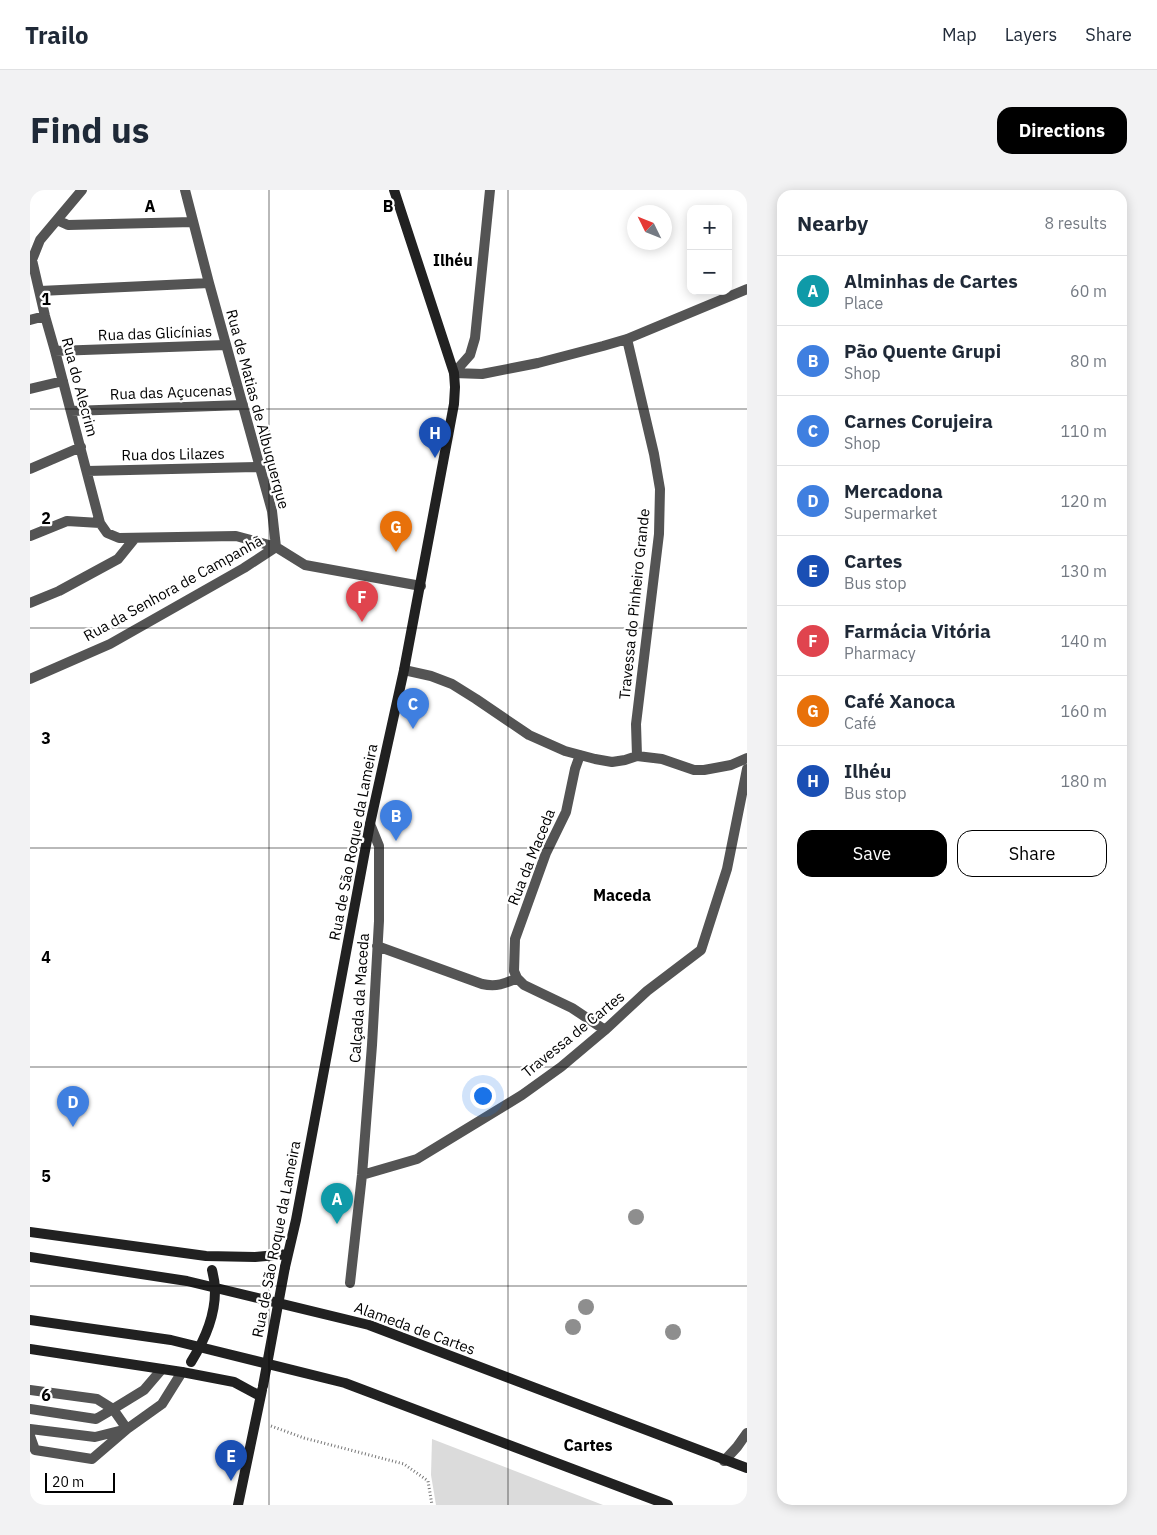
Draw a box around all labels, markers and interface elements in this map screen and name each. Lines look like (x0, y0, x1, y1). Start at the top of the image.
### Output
text: Trailo (25, 19, 89, 51)
text: Map (942, 23, 977, 46)
text: Layers (1005, 23, 1057, 46)
text: Share (1085, 23, 1132, 46)
text: Find us (30, 107, 149, 153)
button: Directions (997, 107, 1127, 154)
text: A (145, 196, 156, 216)
text: B (383, 196, 394, 216)
north arrow (627, 205, 672, 250)
map controls (687, 205, 732, 295)
button: + (687, 205, 732, 250)
text: Nearby (797, 209, 868, 237)
text: 8 results (1044, 213, 1107, 233)
district label: Ilhéu (433, 250, 473, 270)
button: − (687, 250, 732, 295)
text: Alminhas de Cartes (844, 269, 1018, 293)
text: A (808, 281, 818, 301)
text: 60 m (1070, 281, 1107, 301)
text: 1 (41, 289, 51, 309)
text: Place (844, 293, 883, 313)
street label: Rua de Matias de Albuquerque (222, 307, 294, 511)
street label: Rua das Glicínias (98, 322, 212, 344)
street label: Rua do Alecrim (58, 335, 102, 439)
text: Pão Quente Grupi (844, 339, 1001, 363)
text: B (808, 351, 818, 371)
text: 80 m (1070, 351, 1107, 371)
text: Shop (844, 363, 881, 383)
street label: Rua das Açucenas (109, 380, 233, 404)
text: Carnes Corujeira (844, 409, 993, 433)
pin: H (419, 417, 451, 458)
text: C (808, 421, 818, 441)
text: 110 m (1060, 421, 1107, 441)
text: Shop (844, 433, 881, 453)
street label: Rua dos Lilazes (121, 444, 225, 464)
text: Mercadona (844, 479, 943, 503)
text: D (807, 491, 819, 511)
text: 120 m (1060, 491, 1107, 511)
text: Supermarket (844, 503, 937, 523)
text: 2 (41, 508, 51, 528)
street label: Travessa do Pinheiro Grande (615, 508, 653, 700)
pin: G (380, 511, 412, 552)
street label: Rua da Senhora de Campanhã (80, 531, 266, 645)
text: Cartes (844, 549, 902, 573)
text: E (808, 561, 818, 581)
text: 130 m (1060, 561, 1107, 581)
text: Bus stop (844, 573, 907, 593)
pin: F (346, 581, 378, 622)
text: Farmácia Vitória (844, 619, 991, 643)
text: F (808, 631, 818, 651)
text: 140 m (1060, 631, 1107, 651)
text: Pharmacy (844, 643, 916, 663)
pin: C (397, 688, 429, 729)
text: Café Xanoca (844, 689, 955, 713)
text: G (807, 701, 819, 721)
text: 160 m (1060, 701, 1107, 721)
text: Café (844, 713, 876, 733)
text: 3 (41, 728, 51, 748)
street label: Rua de São Roque da Lameira (325, 742, 381, 942)
text: Ilhéu (844, 759, 891, 783)
text: H (807, 771, 819, 791)
text: 180 m (1060, 771, 1107, 791)
text: Bus stop (844, 783, 907, 803)
pin: B (380, 800, 412, 841)
street label: Rua da Maceda (503, 806, 559, 908)
button: Save (797, 830, 947, 877)
button: Share (957, 830, 1107, 877)
district label: Maceda (593, 885, 651, 905)
street label: Calçada da Maceda (345, 932, 373, 1064)
text: 4 (41, 947, 51, 967)
street label: Travessa de Cartes (518, 987, 628, 1081)
your location (470, 1083, 496, 1109)
pin: D (57, 1086, 89, 1127)
street label: Rua de São Roque da Lameira (248, 1139, 304, 1339)
text: 5 (41, 1166, 51, 1186)
pin: A (321, 1183, 353, 1224)
street label: Alameda de Cartes (352, 1297, 478, 1359)
text: 6 (41, 1385, 51, 1405)
district label: Cartes (563, 1435, 613, 1455)
pin: E (215, 1440, 247, 1481)
scale bar (45, 1470, 115, 1493)
text: 20 m (52, 1473, 84, 1491)

